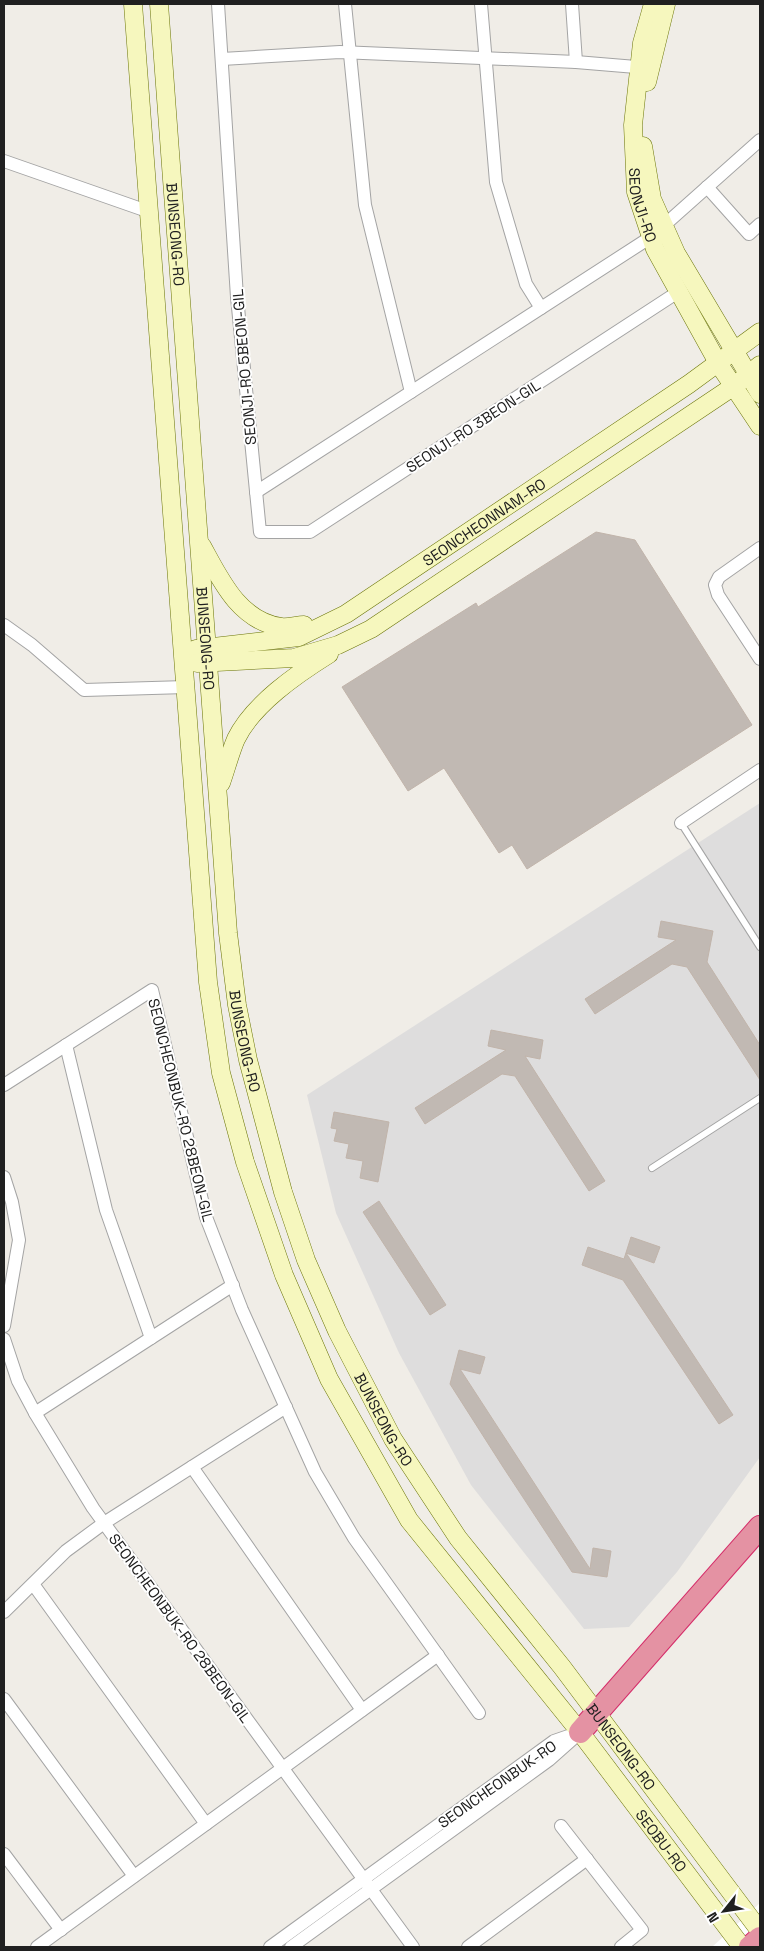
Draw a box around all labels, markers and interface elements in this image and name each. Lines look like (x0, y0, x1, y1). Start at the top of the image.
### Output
street label: SEONJI-RO (625, 167, 662, 245)
street label: BUNSEONG-RO (163, 182, 189, 287)
street label: SEONJI-RO 5BEON-GIL (228, 288, 260, 446)
street label: SEONJI-RO 3BEON-GIL (402, 375, 544, 477)
street label: SEONCHEONNAM-RO (419, 473, 549, 570)
street label: BUNSEONG-RO (193, 586, 219, 691)
street label: BUNSEONG-RO (226, 989, 266, 1094)
street label: SEONCHEONBUK-RO 28BEON-GIL (144, 996, 218, 1224)
street label: BUNSEONG-RO (351, 1369, 418, 1469)
street label: SEONCHEONBUK-RO 28BEON-GIL (105, 1530, 255, 1726)
street label: BUNSEONG-RO (583, 1699, 660, 1794)
street label: SEONCHEONBUK-RO (434, 1736, 560, 1832)
street label: SEOBU-RO (632, 1805, 691, 1875)
north arrow (699, 1886, 749, 1936)
text: N (703, 1909, 723, 1926)

